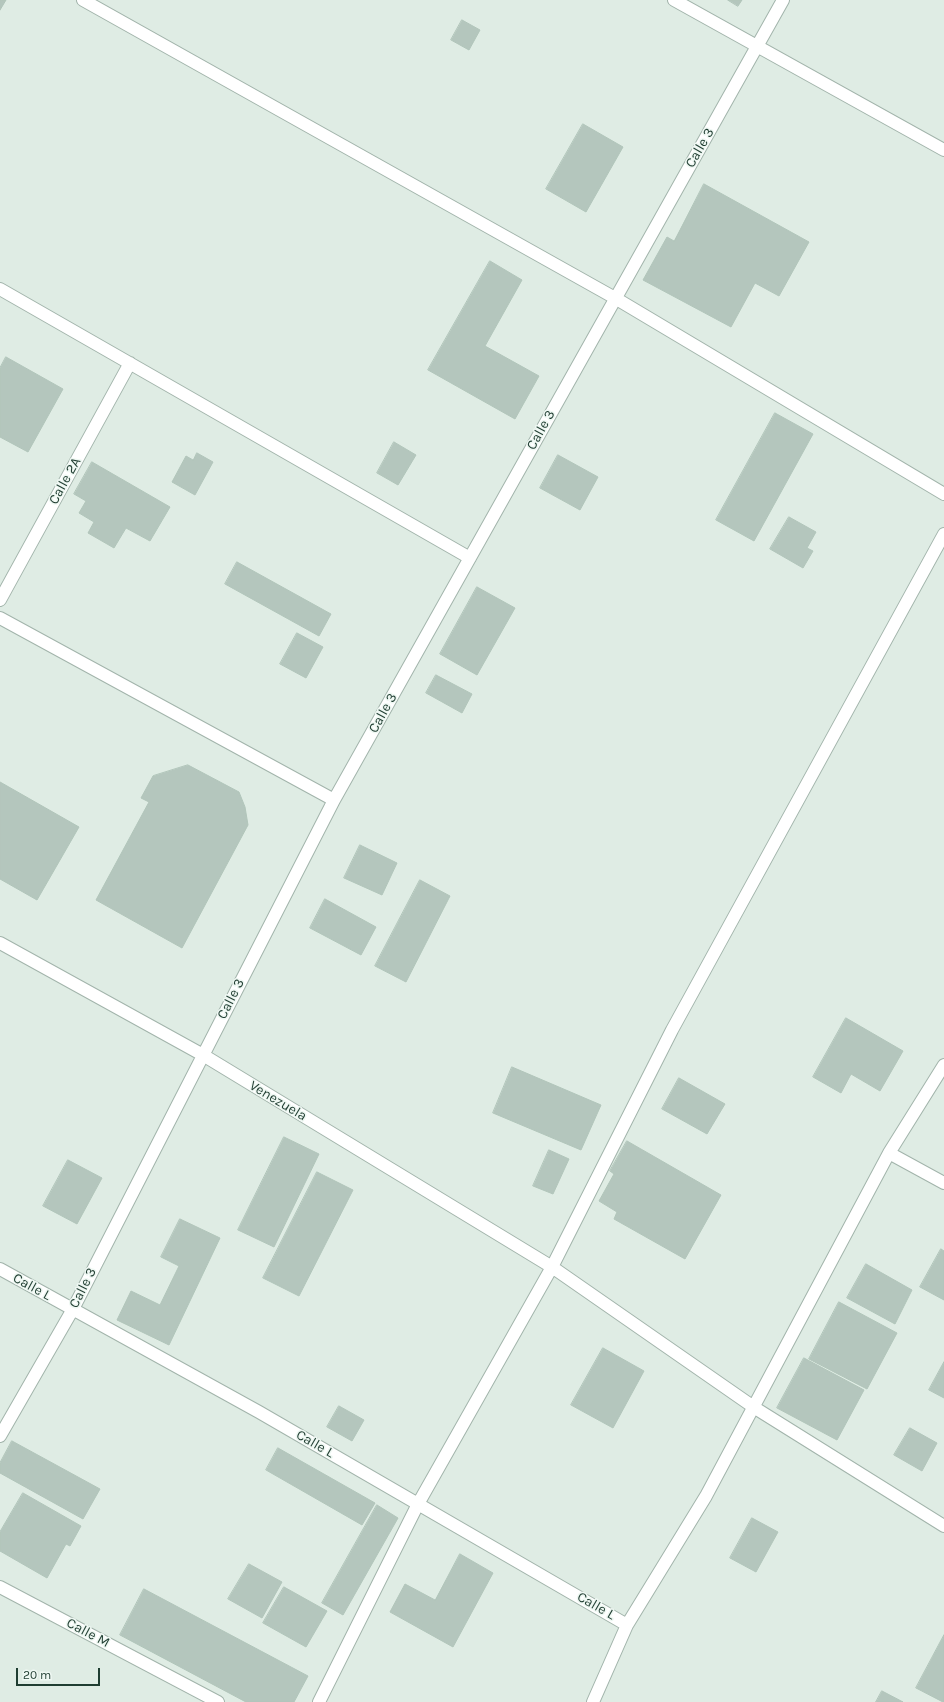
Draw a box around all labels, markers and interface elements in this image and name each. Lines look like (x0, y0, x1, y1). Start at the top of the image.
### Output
street label: Calle 3 (682, 125, 718, 171)
street label: Calle 3 (523, 407, 559, 453)
street label: Calle 2A (45, 455, 85, 507)
street label: Calle 3 (365, 690, 401, 736)
street label: Calle 3 (214, 976, 248, 1022)
street label: Venezuela (246, 1077, 310, 1125)
street label: Calle 3 (66, 1265, 100, 1311)
street label: Calle L (10, 1270, 54, 1304)
street label: Calle L (293, 1426, 337, 1462)
street label: Calle L (574, 1588, 618, 1624)
street label: Calle M (64, 1615, 112, 1651)
scale bar (18, 1660, 102, 1686)
text: 20 m (23, 1668, 51, 1682)

